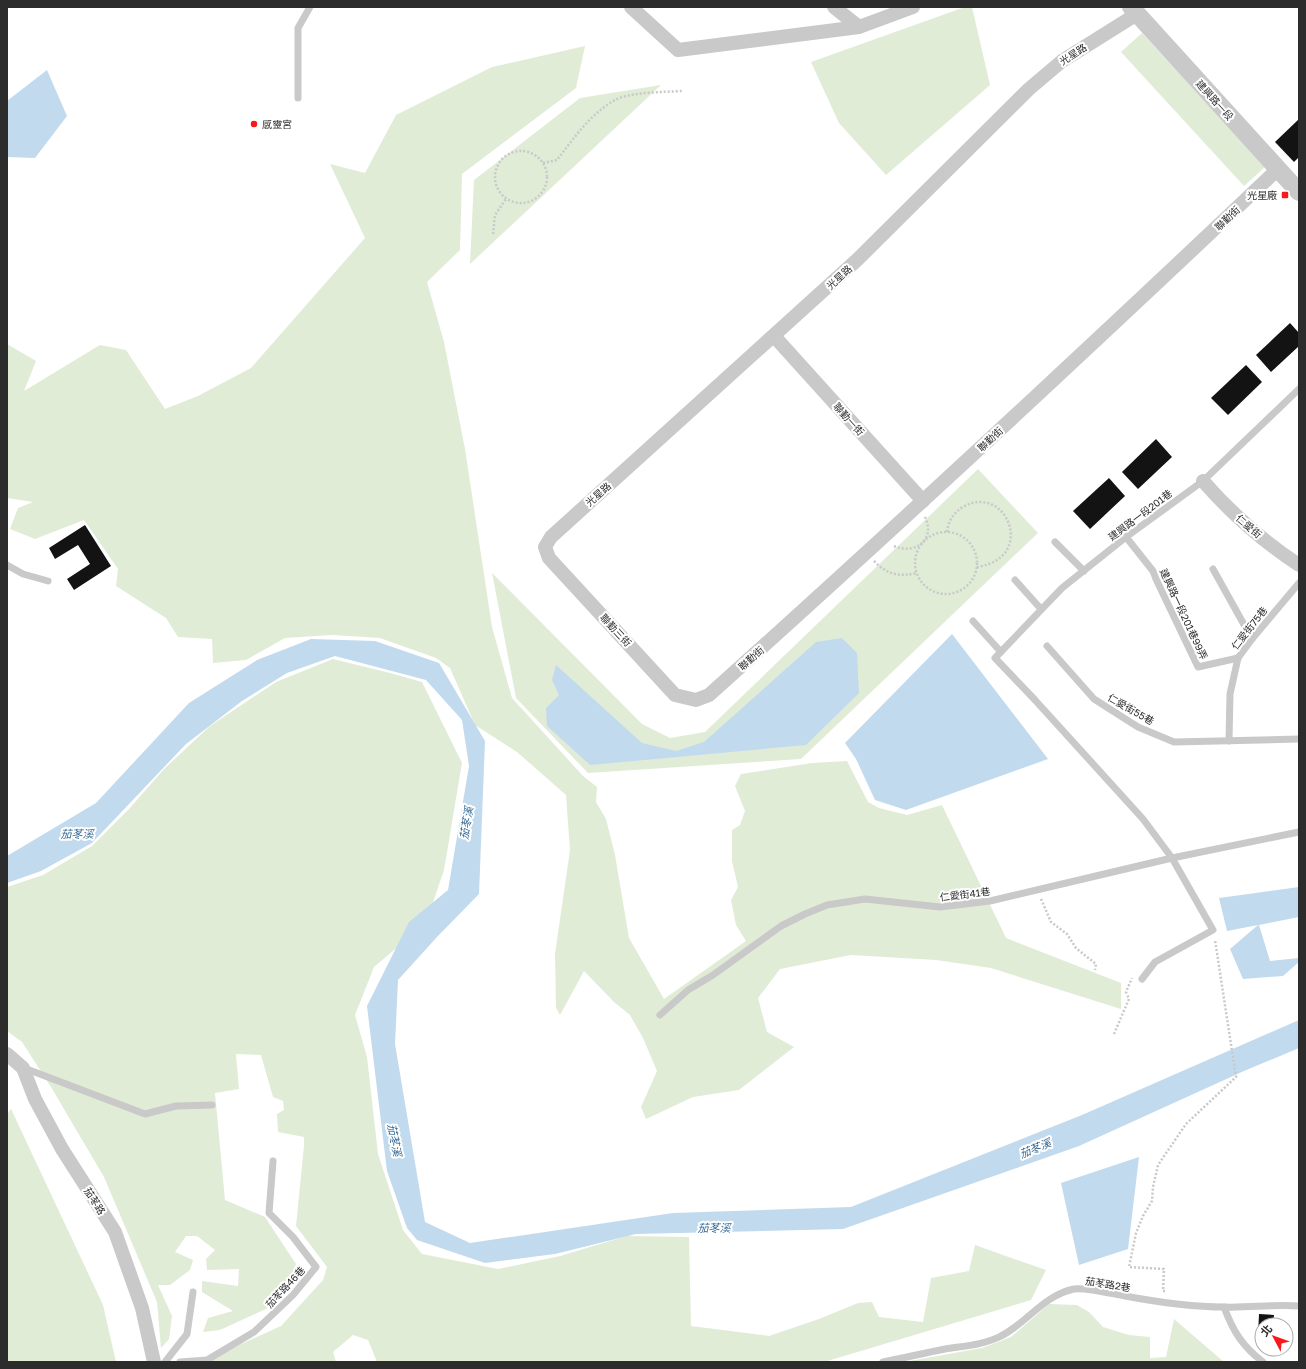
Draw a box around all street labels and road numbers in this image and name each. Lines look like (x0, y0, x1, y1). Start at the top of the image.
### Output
street label: 光星路 (1057, 41, 1089, 67)
street label: 建興路一段 (1194, 77, 1236, 123)
street label: 聯勤街 (1212, 203, 1242, 233)
street label: 光星路 (824, 262, 854, 292)
street label: 聯勤一街 (831, 400, 867, 438)
street label: 聯勤街 (975, 424, 1005, 454)
street label: 光星路 (583, 480, 613, 508)
street label: 建興路一段201巷 (1106, 487, 1174, 543)
street label: 仁愛街 (1234, 512, 1264, 540)
street label: 建興路一段201巷99弄 (1158, 567, 1210, 661)
street label: 仁愛街75巷 (1229, 604, 1269, 652)
street label: 聯勤三街 (598, 611, 634, 649)
street label: 聯勤街 (736, 644, 766, 672)
street label: 仁愛街55巷 (1106, 691, 1156, 727)
street label: 仁愛街41巷 (939, 885, 991, 903)
street label: 茄苳路 (82, 1185, 108, 1217)
street label: 茄苳路46巷 (263, 1264, 307, 1310)
street label: 茄苳路2巷 (1084, 1274, 1132, 1294)

